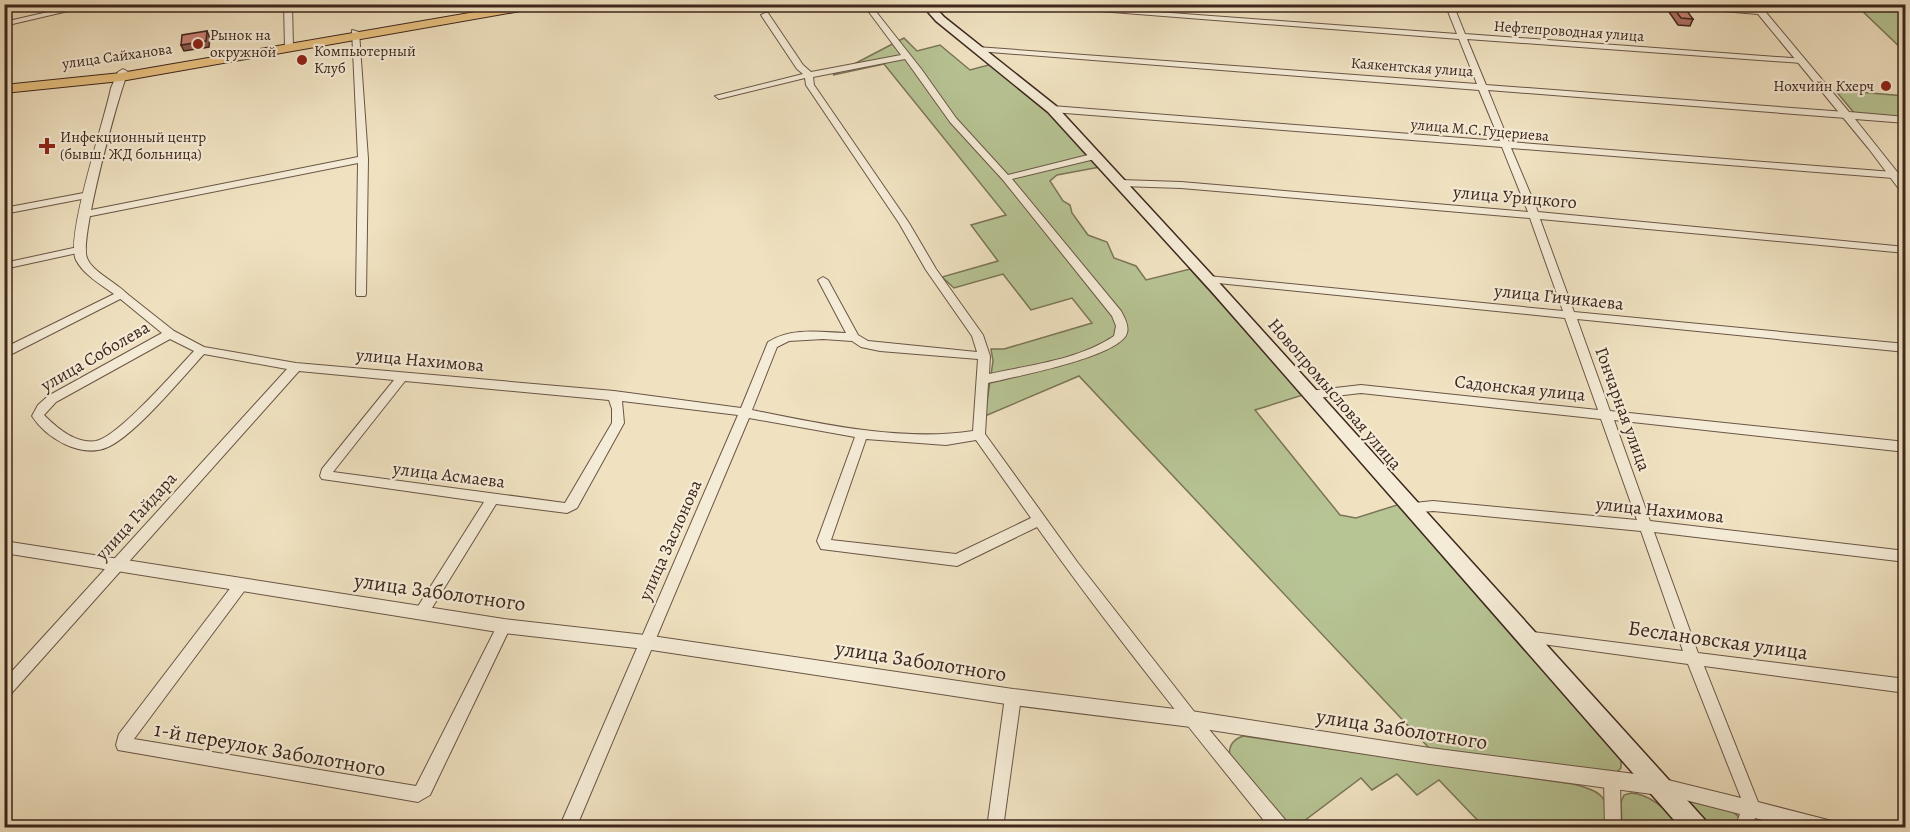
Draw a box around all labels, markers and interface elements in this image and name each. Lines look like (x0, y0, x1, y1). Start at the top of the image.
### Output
street label: Нефтепроводная улица (1493, 16, 1645, 46)
place label: Рынок на окружной (210, 25, 276, 62)
marker: Рынок на окружной (191, 37, 205, 51)
street label: улица Сайханова (60, 38, 173, 74)
place label: Компьютерный Клуб (314, 41, 416, 78)
marker: Компьютерный Клуб (295, 53, 309, 67)
street label: Каякентская улица (1350, 53, 1474, 81)
place label: Нохчийн Кхерч (1773, 76, 1874, 96)
marker: Нохчийн Кхерч (1879, 79, 1893, 93)
street label: улица М.С.Гуцериева (1409, 114, 1550, 146)
place label: Инфекционный центр (бывш. ЖД больница) (60, 127, 206, 164)
marker: Инфекционный центр (бывш. ЖД больница) (38, 137, 56, 155)
street label: улица Урицкого (1451, 180, 1578, 214)
street label: улица Гичикаева (1492, 278, 1625, 316)
street label: Новопромысловая улица (1262, 313, 1408, 476)
street label: улица Соболева (35, 315, 154, 397)
street label: улица Нахимова (354, 342, 486, 378)
street label: Гончарная улица (1589, 344, 1657, 475)
street label: Садонская улица (1453, 369, 1587, 407)
street label: улица Асмаева (390, 456, 507, 494)
street label: улица Гайдара (89, 466, 183, 566)
street label: улица Заслонова (632, 475, 708, 605)
street label: улица Нахимова (1594, 491, 1726, 529)
street label: улица Заболотного (351, 566, 528, 618)
street label: Беслановская улица (1626, 614, 1810, 667)
street label: улица Заболотного (832, 633, 1009, 688)
street label: улица Заболотного (1313, 701, 1490, 756)
street label: 1-й переулок Заболотного (152, 715, 388, 783)

